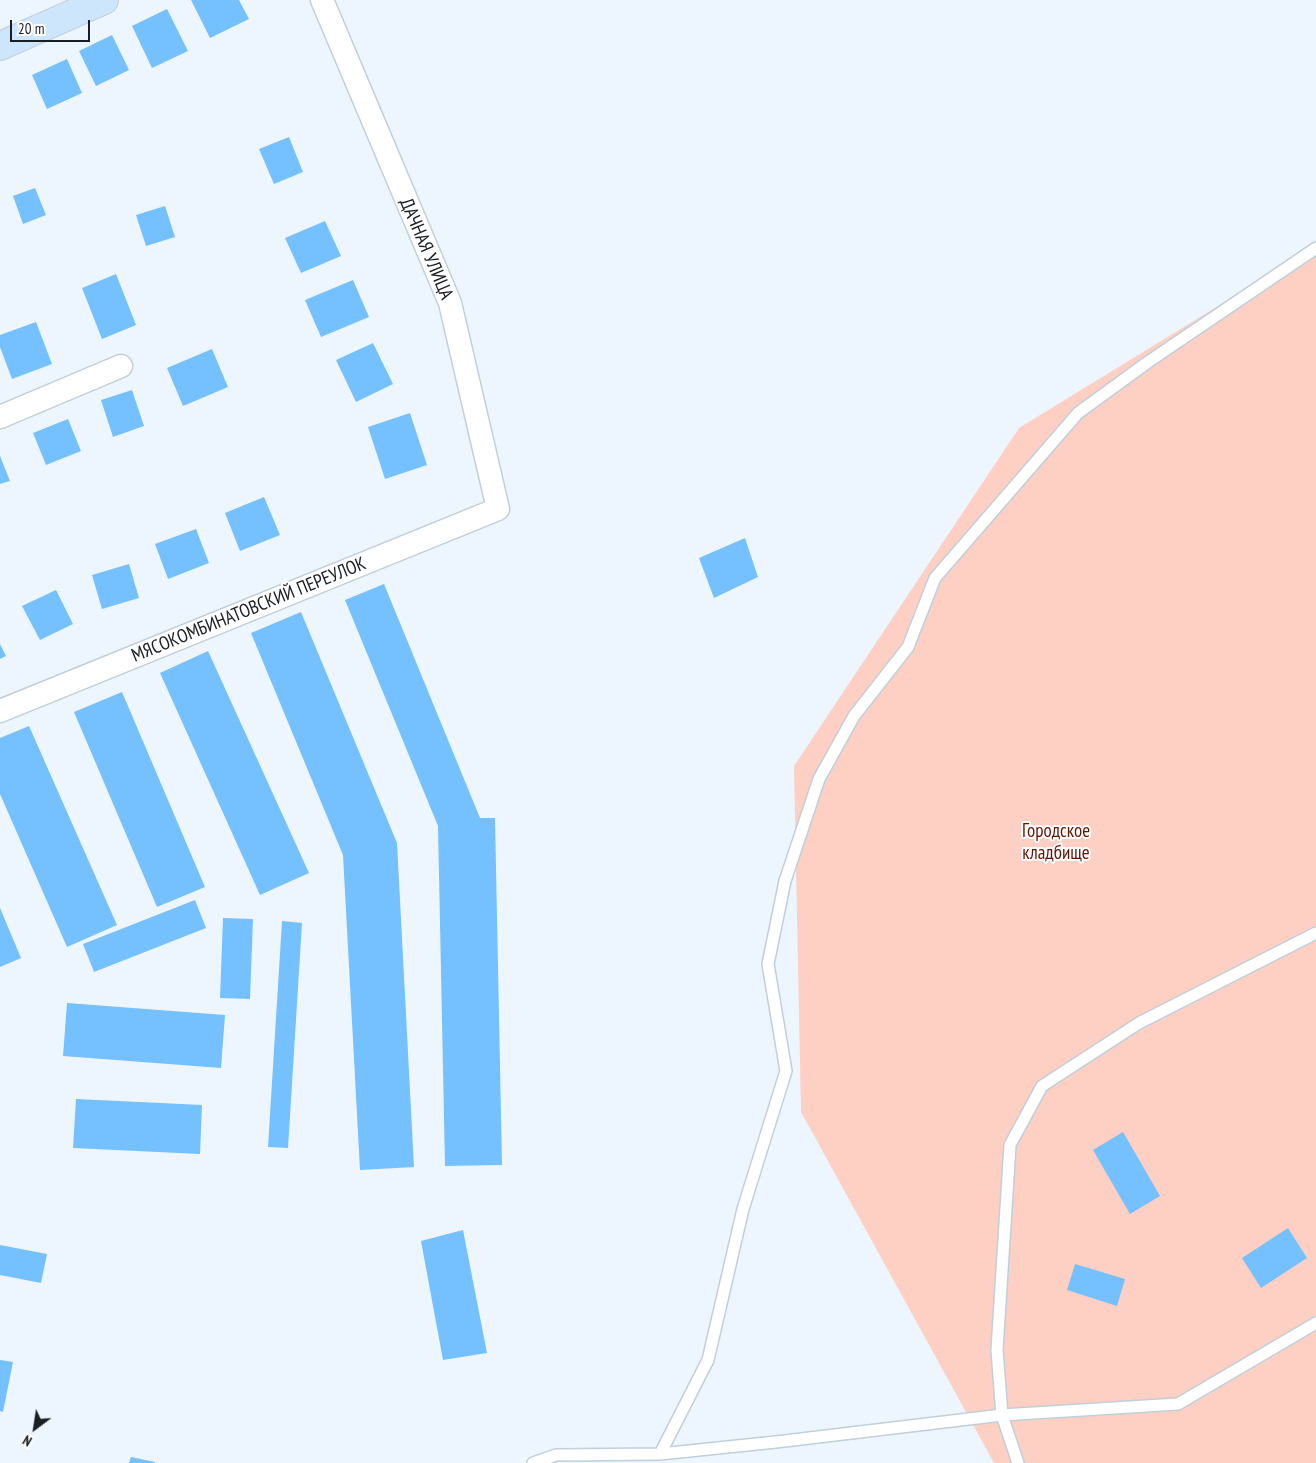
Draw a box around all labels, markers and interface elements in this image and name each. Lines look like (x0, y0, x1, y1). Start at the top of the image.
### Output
scale bar (12, 10, 92, 42)
text: 20 m (18, 19, 44, 38)
street label: ДАЧНАЯ УЛИЦА (394, 195, 458, 303)
street label: МЯСОКОМБИНАТОВСКИЙ ПЕРЕУЛОК (129, 552, 369, 668)
park label: Городское кладбище (1022, 821, 1090, 865)
north arrow (10, 1403, 60, 1453)
text: N (19, 1431, 35, 1451)

